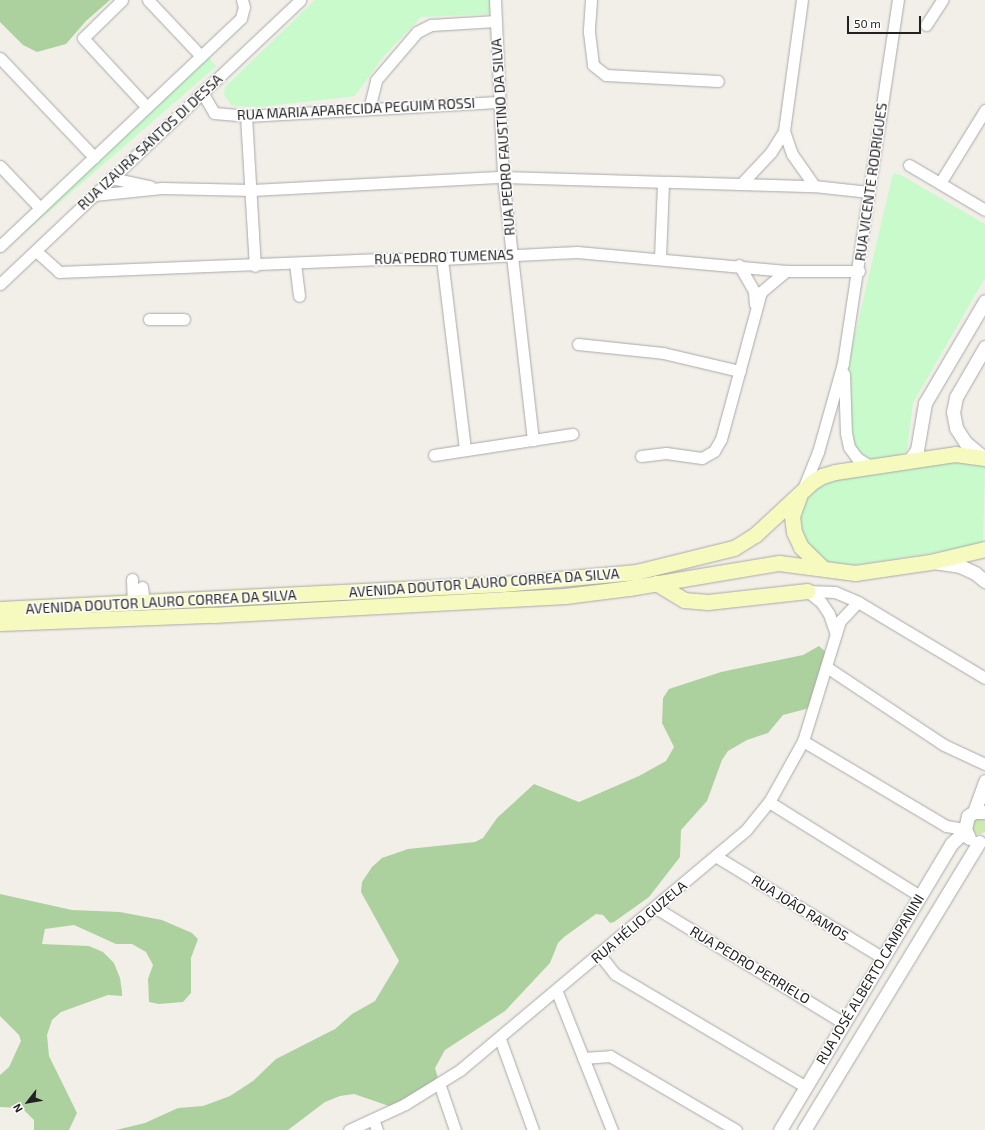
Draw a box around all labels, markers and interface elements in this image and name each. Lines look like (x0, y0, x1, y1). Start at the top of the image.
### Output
scale bar (849, 8, 923, 34)
text: 50 m (854, 16, 881, 30)
street label: RUA PEDRO FAUSTINO DA SILVA (488, 37, 518, 237)
street label: RUA IZAURA SANTOS DI DESSA (74, 70, 226, 214)
street label: RUA MARIA APARECIDA PEGUIM ROSSI (236, 94, 476, 124)
street label: RUA VICENTE RODRIGUES (852, 102, 890, 262)
street label: RUA PEDRO TUMENAS (374, 246, 514, 268)
street label: AVENIDA DOUTOR LAURO CORREA DA SILVA (348, 565, 620, 601)
street label: AVENIDA DOUTOR LAURO CORREA DA SILVA (25, 586, 297, 618)
street label: RUA JOÃO RAMOS (748, 871, 852, 945)
street label: RUA HÉLIO GUZELA (588, 877, 690, 967)
street label: RUA JOSÉ ALBERTO CAMPANINI (812, 890, 928, 1068)
street label: RUA PEDRO PERRIELO (687, 922, 813, 1008)
north arrow (8, 1082, 48, 1122)
text: N (10, 1102, 25, 1115)

